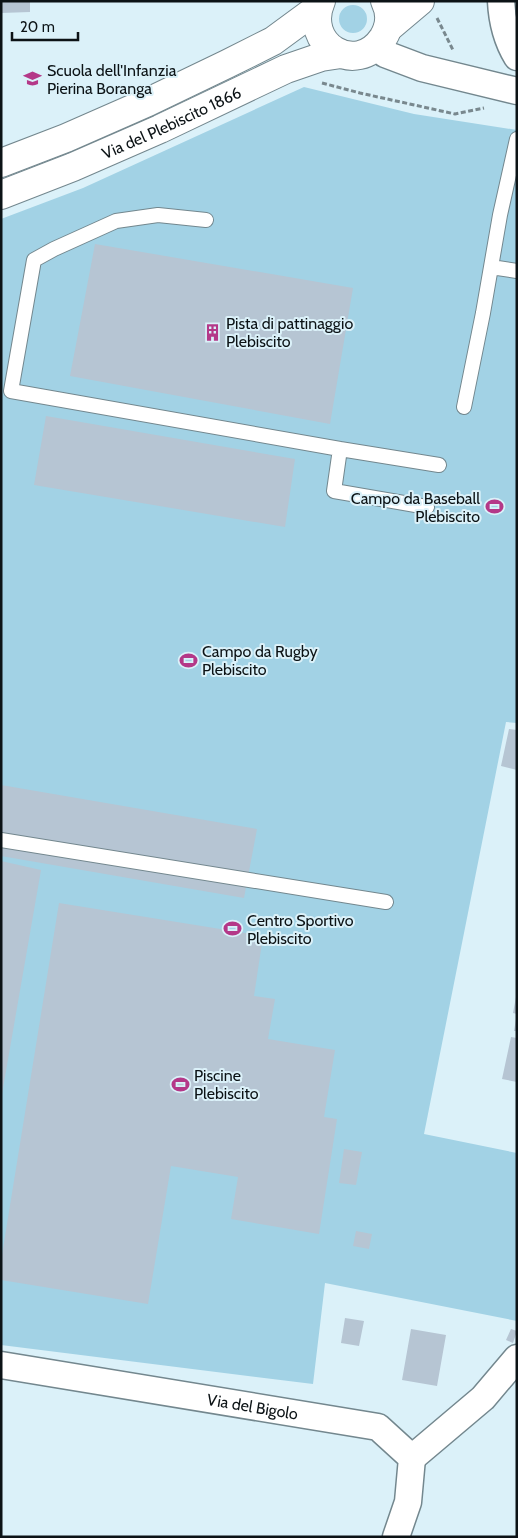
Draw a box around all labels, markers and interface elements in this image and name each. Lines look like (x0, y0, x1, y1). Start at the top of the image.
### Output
scale bar (12, 10, 79, 42)
text: 20 m (20, 18, 55, 36)
place label: Scuola dell'Infanzia Pierina Boranga (47, 61, 177, 98)
school or university icon: Scuola dell'Infanzia Pierina Boranga (23, 69, 43, 89)
street label: Via del Plebiscito 1866 (99, 83, 244, 163)
place label: Pista di pattinaggio Plebiscito (226, 314, 353, 351)
building icon: Pista di pattinaggio Plebiscito (202, 322, 222, 342)
place label: Campo da Baseball Plebiscito (351, 489, 480, 526)
sports icon: Campo da Baseball Plebiscito (484, 497, 504, 517)
place label: Campo da Rugby Plebiscito (202, 642, 318, 679)
sports icon: Campo da Rugby Plebiscito (178, 650, 198, 670)
place label: Centro Sportivo Plebiscito (247, 911, 354, 948)
sports icon: Centro Sportivo Plebiscito (223, 919, 243, 939)
place label: Piscine Plebiscito (194, 1066, 259, 1103)
sports icon: Piscine Plebiscito (170, 1074, 190, 1094)
street label: Via del Bigolo (206, 1390, 300, 1424)

